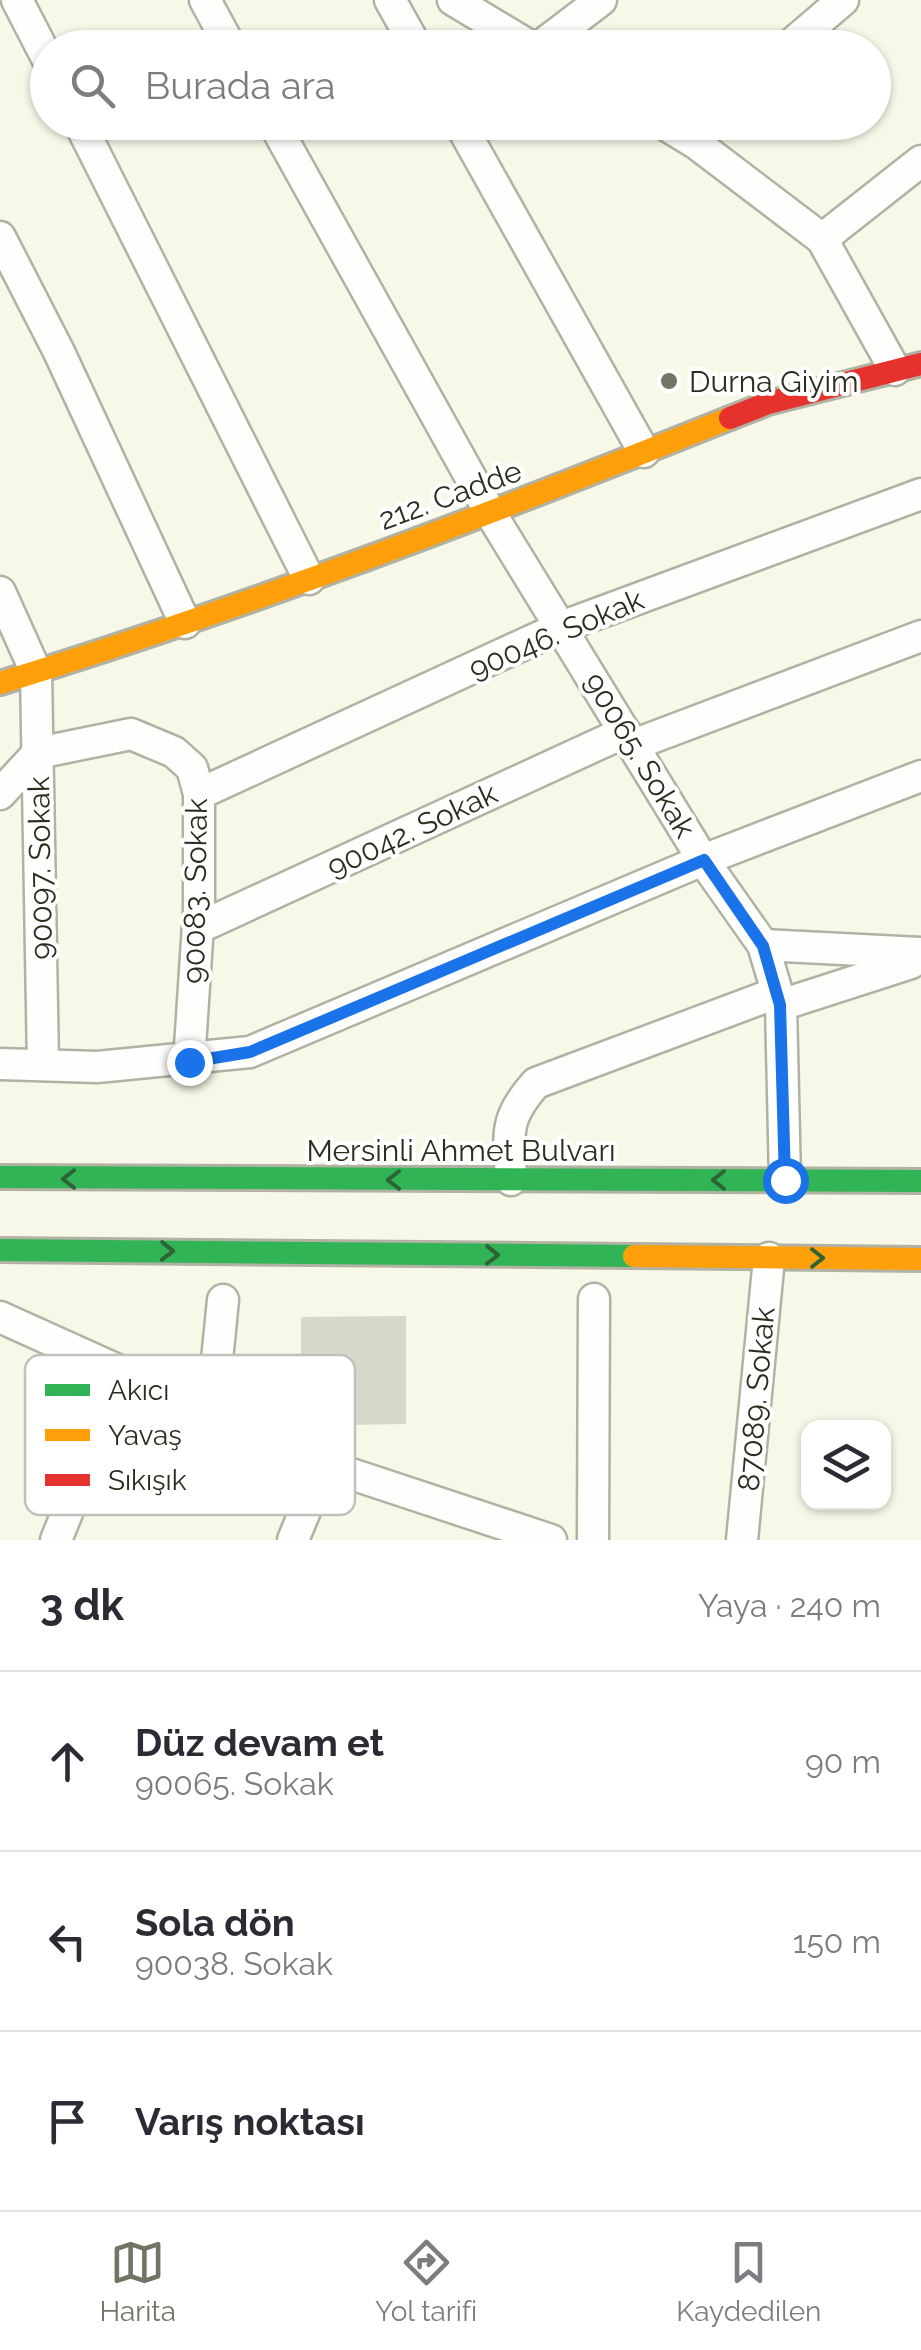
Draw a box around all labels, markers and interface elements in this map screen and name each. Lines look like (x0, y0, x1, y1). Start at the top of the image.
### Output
search box (30, 30, 891, 140)
icon: search (65, 58, 120, 113)
text: Burada ara (145, 63, 336, 108)
place label: Durna Giyim (689, 364, 859, 399)
marker: Durna Giyim (658, 370, 680, 392)
street label: 212. Cadde (374, 453, 526, 537)
street label: 90046. Sokak (463, 581, 649, 686)
street label: 90065. Sokak (577, 666, 703, 844)
street label: 90042. Sokak (321, 775, 503, 885)
street label: 90097. Sokak (21, 776, 59, 960)
street label: 90083. Sokak (176, 798, 214, 984)
route end (167, 1040, 213, 1086)
street label: Mersinli Ahmet Bulvarı (306, 1133, 616, 1168)
route start (763, 1158, 809, 1204)
one-way arrow (60, 1168, 76, 1190)
one-way arrow (385, 1169, 400, 1191)
one-way arrow (710, 1169, 726, 1191)
one-way arrow (160, 1241, 176, 1262)
one-way arrow (486, 1244, 501, 1266)
one-way arrow (810, 1248, 826, 1269)
street label: 87089. Sokak (731, 1305, 781, 1493)
legend (25, 1355, 355, 1515)
text: Akıcı (108, 1374, 169, 1407)
text: Yavaş (108, 1419, 182, 1452)
map controls (801, 1420, 891, 1510)
button: layers (801, 1420, 891, 1510)
text: Sıkışık (108, 1464, 187, 1497)
text: 3 dk (40, 1581, 124, 1630)
text: Yaya · 240 m (698, 1587, 881, 1624)
text: Düz devam et (135, 1720, 384, 1765)
icon: ahead (40, 1734, 95, 1789)
text: 90 m (805, 1743, 881, 1780)
text: 90065. Sokak (135, 1765, 334, 1802)
text: Sola dön (135, 1900, 295, 1945)
icon: left (40, 1914, 95, 1969)
text: 150 m (793, 1923, 881, 1960)
text: 90038. Sokak (135, 1945, 333, 1982)
icon: arrive (40, 2094, 95, 2149)
text: Varış noktası (135, 2099, 365, 2144)
tab: Harita (100, 2235, 176, 2328)
tab: Yol tarifi (375, 2235, 477, 2328)
tab: Kaydedilen (676, 2235, 821, 2328)

